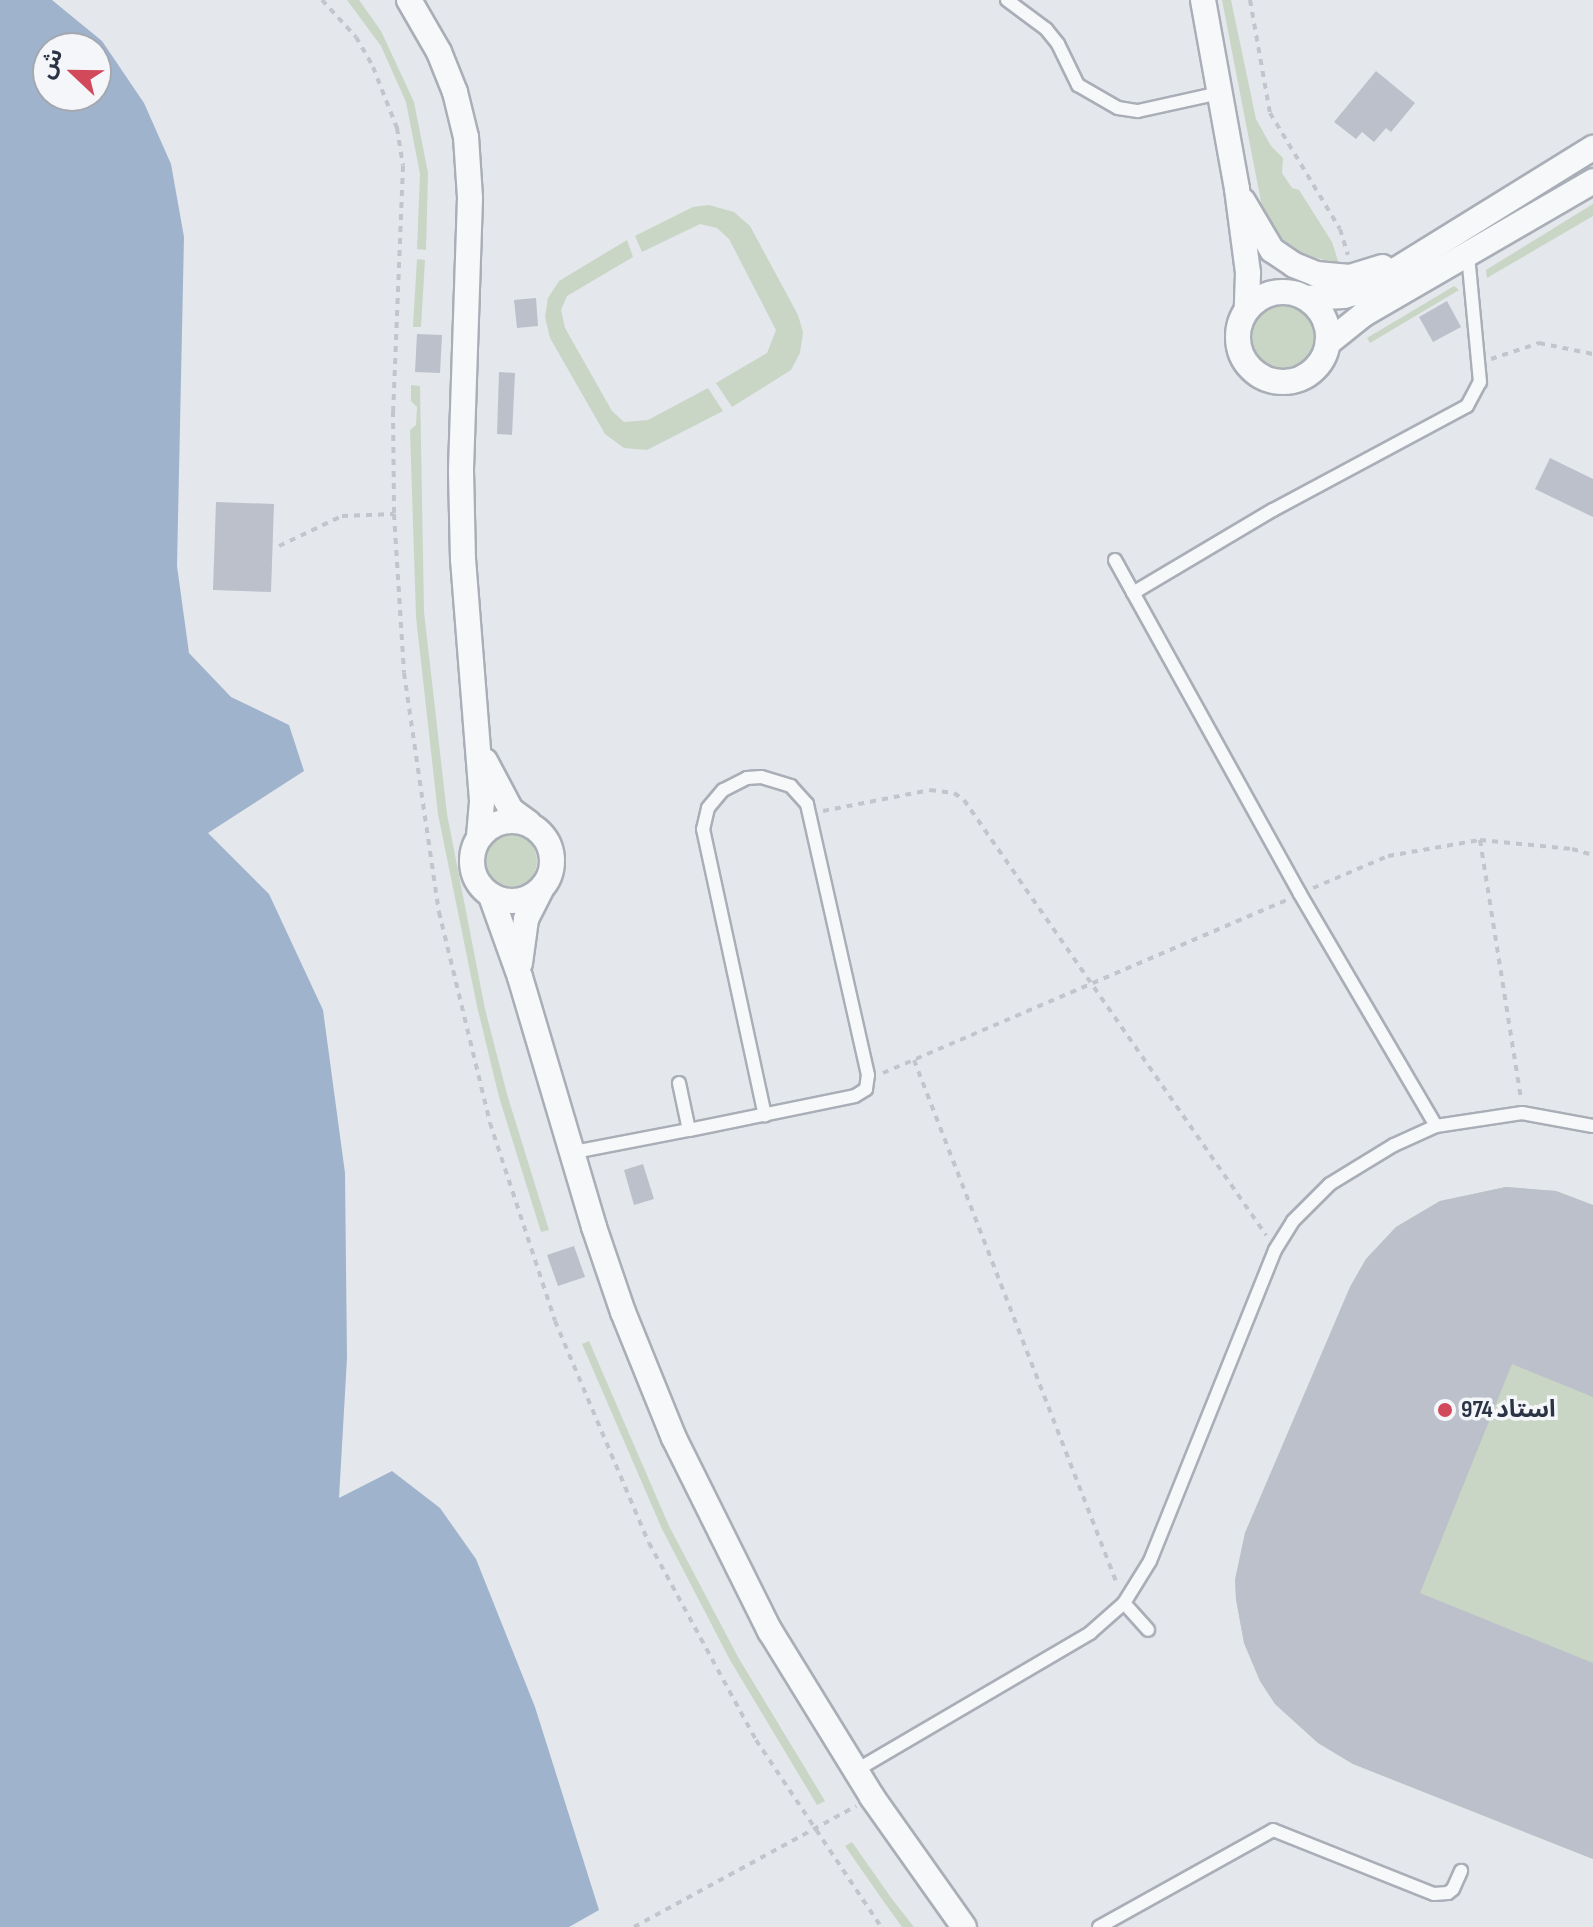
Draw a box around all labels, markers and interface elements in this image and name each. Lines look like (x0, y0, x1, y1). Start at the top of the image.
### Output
north arrow (32, 32, 112, 112)
text: ش (33, 45, 69, 83)
place label: استاد 974 (1461, 1396, 1556, 1424)
marker: استاد 974 (1436, 1401, 1454, 1419)

